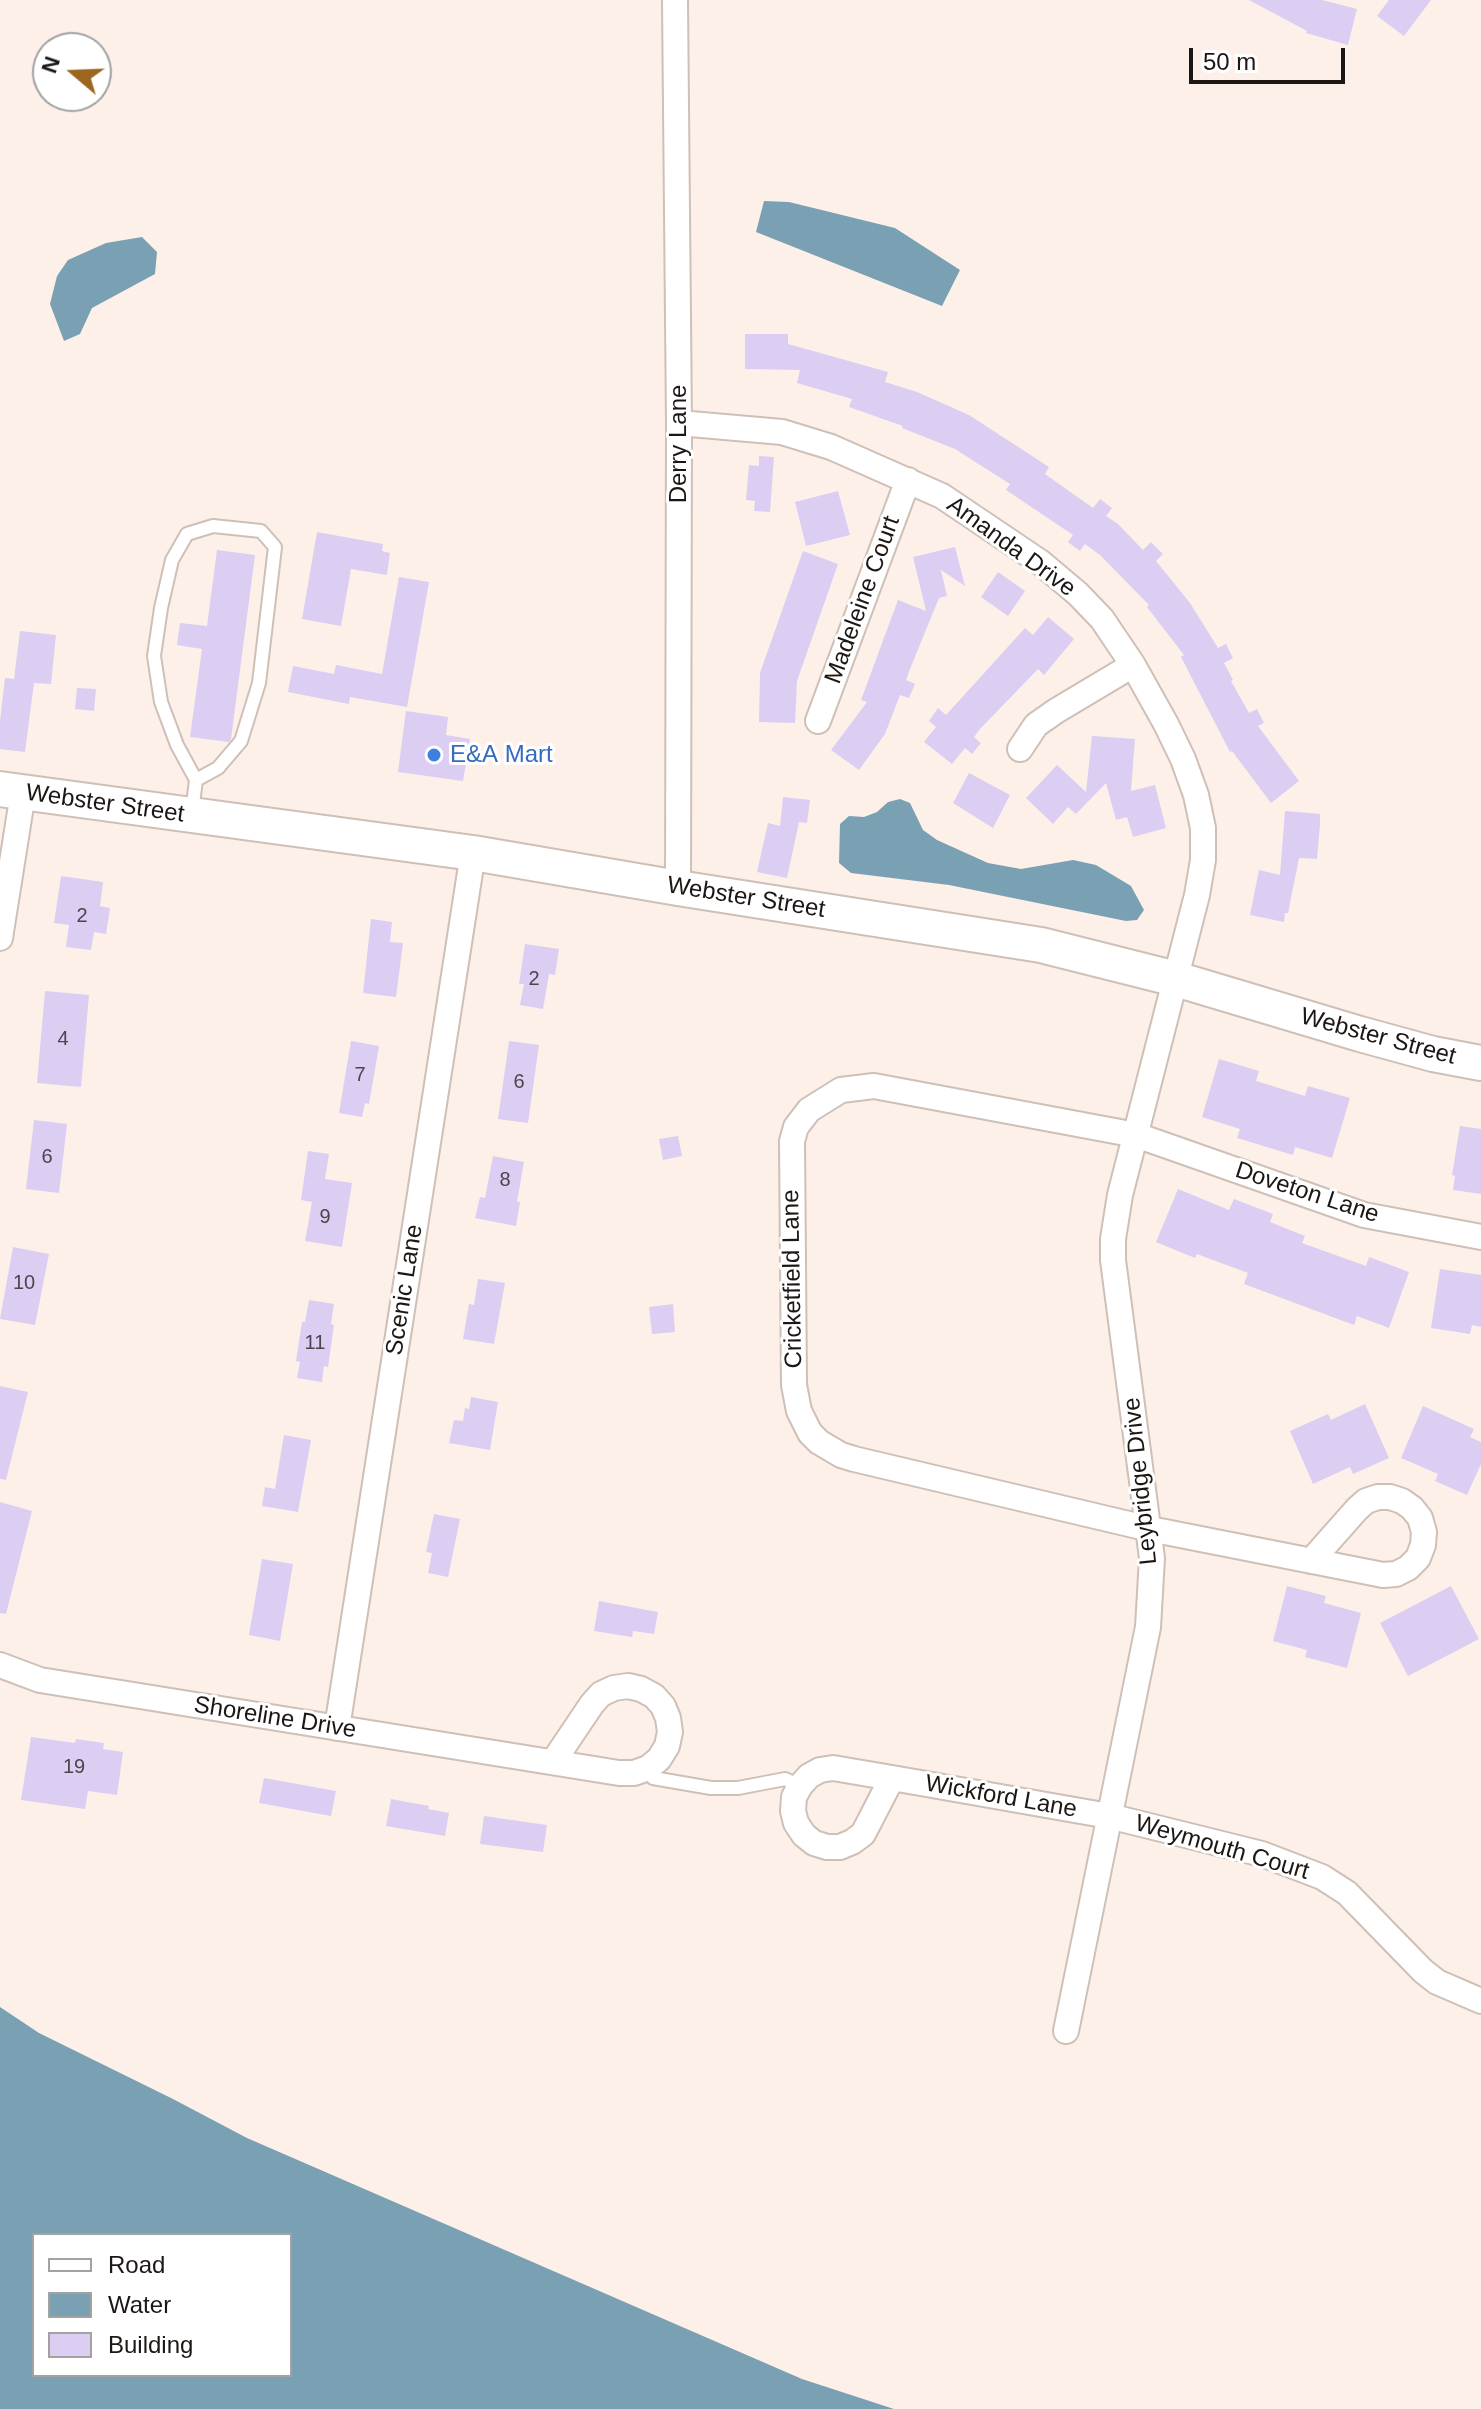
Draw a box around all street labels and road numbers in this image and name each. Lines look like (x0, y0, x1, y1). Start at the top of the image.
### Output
street label: Derry Lane (665, 385, 693, 503)
street label: Amanda Drive (941, 491, 1081, 603)
street label: Madeleine Court (819, 512, 907, 688)
street label: Webster Street (24, 779, 186, 829)
street label: Webster Street (665, 871, 827, 925)
street label: Webster Street (1297, 1002, 1459, 1072)
street label: Doveton Lane (1231, 1156, 1383, 1230)
street label: Cricketfield Lane (777, 1189, 809, 1369)
street label: Scenic Lane (380, 1223, 430, 1357)
street label: Leybridge Drive (1118, 1396, 1164, 1566)
street label: Shoreline Drive (192, 1691, 358, 1745)
street label: Wickford Lane (923, 1770, 1079, 1824)
street label: Weymouth Court (1132, 1809, 1312, 1887)

